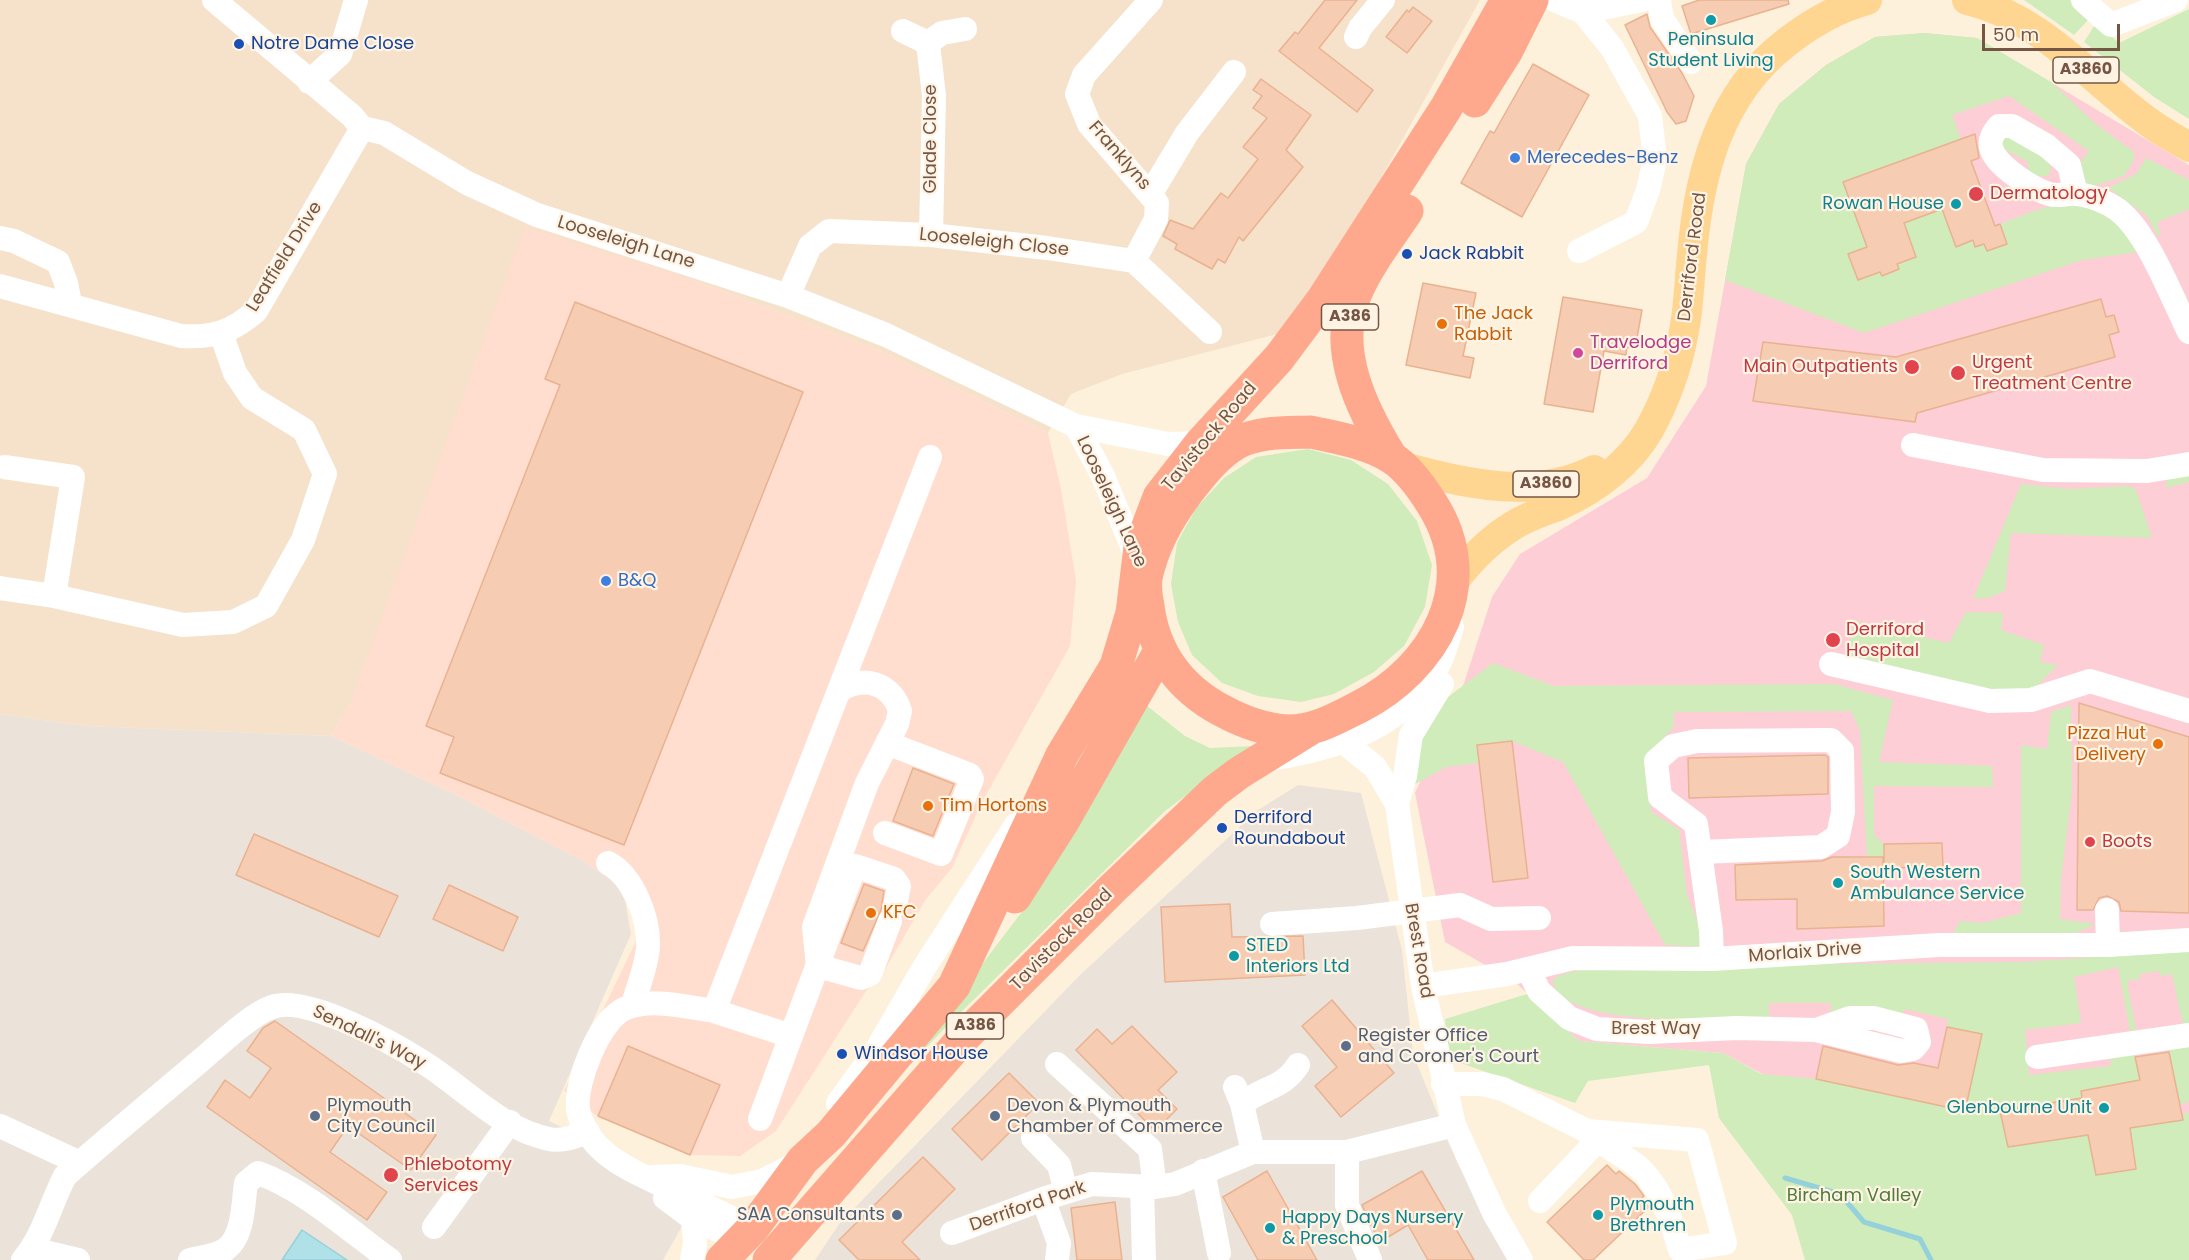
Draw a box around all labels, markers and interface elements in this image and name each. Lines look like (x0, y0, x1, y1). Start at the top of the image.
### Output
scale bar (1985, 12, 2123, 50)
marker: Peninsula Student Living (1704, 13, 1718, 27)
text: 50 m (1993, 22, 2039, 47)
place label: Peninsula Student Living (1648, 29, 1774, 72)
place label: Notre Dame Close (251, 33, 414, 55)
marker: Notre Dame Close (232, 37, 246, 51)
road number: A3860 (2053, 57, 2119, 83)
street label: Glade Close (920, 84, 942, 194)
street label: Franklyns (1083, 117, 1155, 195)
place label: Merecedes-Benz (1527, 147, 1678, 169)
marker: Merecedes-Benz (1508, 151, 1522, 165)
place label: Dermatology (1990, 183, 2108, 205)
marker: Dermatology (1967, 185, 1985, 203)
street label: Derriford Road (1674, 191, 1712, 323)
place label: Rowan House (1822, 193, 1944, 215)
marker: Rowan House (1949, 197, 1963, 211)
street label: Leatfield Drive (243, 198, 327, 316)
street label: Looseleigh Lane (555, 212, 697, 274)
street label: Looseleigh Close (918, 224, 1070, 262)
place label: Jack Rabbit (1419, 243, 1524, 265)
marker: Jack Rabbit (1400, 247, 1414, 261)
place label: The Jack Rabbit (1454, 303, 1533, 346)
road number: A386 (1322, 304, 1378, 330)
marker: The Jack Rabbit (1435, 317, 1449, 331)
place label: Travelodge Derriford (1590, 332, 1691, 374)
marker: Travelodge Derriford (1571, 346, 1585, 360)
place label: Urgent Treatment Centre (1972, 352, 2132, 394)
place label: Main Outpatients (1743, 356, 1898, 378)
marker: Main Outpatients (1903, 358, 1921, 376)
marker: Urgent Treatment Centre (1949, 364, 1967, 382)
street label: Tavistock Road (1158, 378, 1262, 496)
street label: Looseleigh Lane (1071, 433, 1151, 571)
road number: A3860 (1513, 471, 1579, 497)
place label: B&Q (618, 570, 657, 592)
marker: B&Q (599, 574, 613, 588)
place label: Derriford Hospital (1846, 619, 1924, 662)
marker: Derriford Hospital (1824, 631, 1842, 649)
place label: Pizza Hut Delivery (2067, 723, 2146, 766)
marker: Pizza Hut Delivery (2151, 737, 2165, 751)
place label: Tim Hortons (940, 795, 1047, 817)
marker: Tim Hortons (921, 799, 935, 813)
place label: Derriford Roundabout (1234, 807, 1346, 850)
marker: Derriford Roundabout (1215, 821, 1229, 835)
place label: Boots (2102, 831, 2152, 853)
marker: Boots (2083, 835, 2097, 849)
place label: South Western Ambulance Service (1850, 862, 2024, 904)
marker: South Western Ambulance Service (1831, 876, 1845, 890)
street label: Tavistock Road (1006, 884, 1118, 996)
place label: KFC (883, 902, 917, 924)
street label: Brest Road (1399, 902, 1437, 1000)
marker: KFC (864, 906, 878, 920)
place label: STED Interiors Ltd (1246, 935, 1350, 978)
street label: Morlaix Drive (1748, 938, 1862, 968)
marker: STED Interiors Ltd (1227, 949, 1241, 963)
street label: Sendall's Way (309, 1001, 429, 1075)
road number: A386 (946, 1013, 1004, 1039)
street label: Brest Way (1611, 1018, 1701, 1040)
place label: Register Office and Coroner's Court (1358, 1025, 1539, 1068)
marker: Register Office and Coroner's Court (1339, 1039, 1353, 1053)
place label: Windsor House (854, 1043, 988, 1065)
marker: Windsor House (835, 1047, 849, 1061)
place label: Plymouth City Council (327, 1095, 435, 1138)
place label: Devon & Plymouth Chamber of Commerce (1007, 1095, 1223, 1138)
place label: Glenbourne Unit (1947, 1097, 2092, 1119)
marker: Glenbourne Unit (2097, 1101, 2111, 1115)
marker: Plymouth City Council (308, 1109, 322, 1123)
marker: Devon & Plymouth Chamber of Commerce (988, 1109, 1002, 1123)
place label: Phlebotomy Services (404, 1154, 512, 1196)
marker: Phlebotomy Services (382, 1166, 400, 1184)
street label: Derriford Park (967, 1177, 1089, 1237)
park label: Bircham Valley (1787, 1185, 1921, 1207)
place label: Plymouth Brethren (1610, 1194, 1695, 1236)
place label: SAA Consultants (737, 1204, 885, 1226)
place label: Happy Days Nursery & Preschool (1282, 1207, 1463, 1250)
marker: SAA Consultants (890, 1208, 904, 1222)
marker: Plymouth Brethren (1591, 1208, 1605, 1222)
marker: Happy Days Nursery & Preschool (1263, 1221, 1277, 1235)

